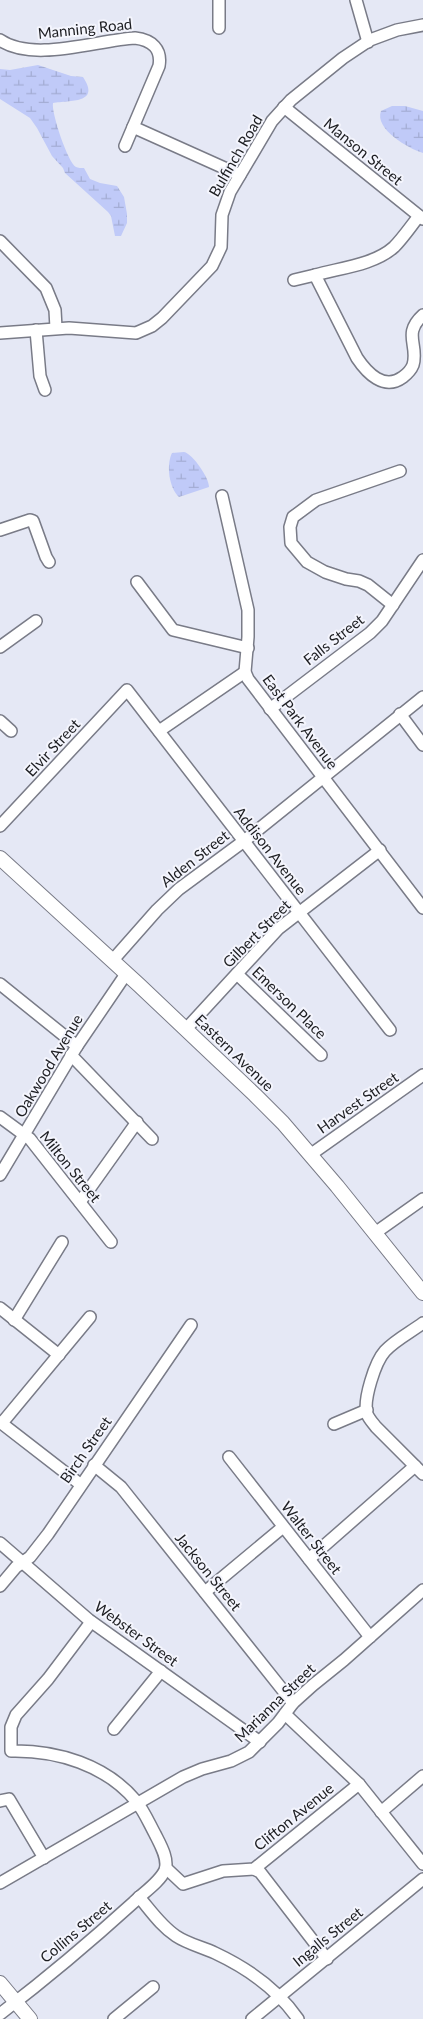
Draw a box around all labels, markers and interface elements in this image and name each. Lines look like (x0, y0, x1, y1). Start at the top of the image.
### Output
street label: Manning Road (37, 14, 133, 42)
street label: Bulfinch Road (205, 112, 266, 199)
street label: Manson Street (321, 114, 407, 189)
street label: Falls Street (300, 610, 368, 668)
street label: East Park Avenue (259, 670, 342, 772)
street label: Elvir Street (21, 714, 84, 780)
street label: Addison Avenue (231, 803, 311, 898)
street label: Alden Street (157, 826, 233, 890)
street label: Gilbert Street (219, 895, 294, 971)
street label: Emerson Place (249, 962, 331, 1042)
street label: Eastern Avenue (192, 1010, 278, 1094)
street label: Oakwood Avenue (10, 1011, 86, 1120)
street label: Harvest Street (313, 1067, 402, 1137)
street label: Milton Street (37, 1127, 105, 1206)
street label: Birch Street (56, 1412, 115, 1486)
street label: Walter Street (278, 1497, 346, 1578)
street label: Jackson Street (172, 1529, 246, 1614)
street label: Webster Street (91, 1597, 183, 1670)
street label: Marianna Street (230, 1659, 319, 1745)
street label: Clifton Avenue (250, 1779, 337, 1854)
street label: Collins Street (36, 1896, 115, 1966)
street label: Ingalls Street (289, 1902, 366, 1970)

